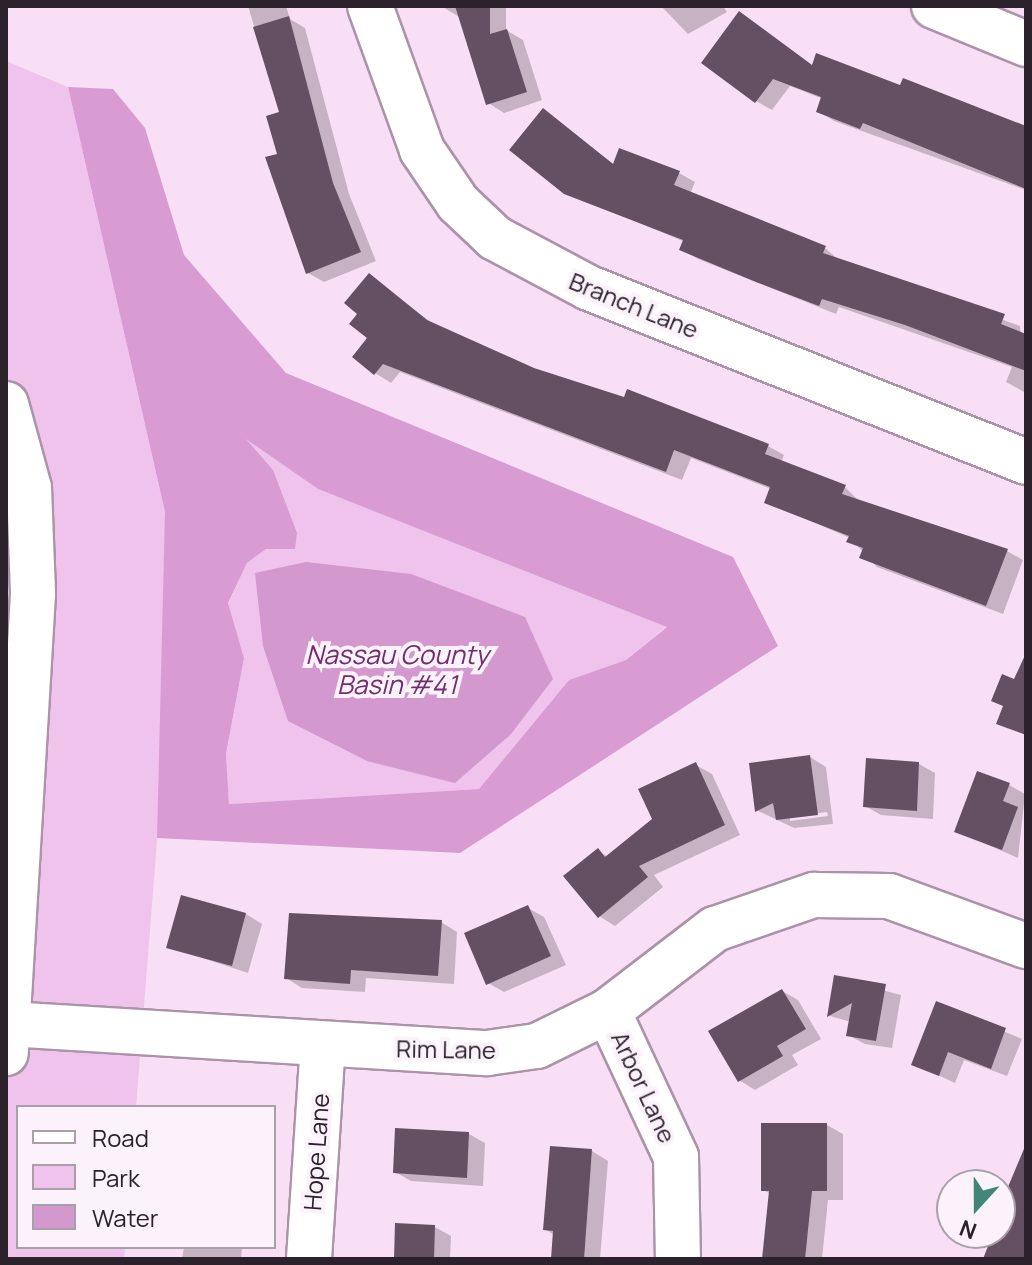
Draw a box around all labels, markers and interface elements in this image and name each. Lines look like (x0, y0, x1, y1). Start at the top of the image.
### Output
street label: Branch Lane (565, 266, 703, 344)
water label: Nassau County Basin #41 (305, 639, 489, 700)
street label: Arbor Lane (606, 1027, 682, 1147)
street label: Rim Lane (396, 1034, 496, 1064)
street label: Hope Lane (298, 1092, 334, 1212)
legend (16, 1105, 276, 1249)
text: Road (92, 1121, 149, 1154)
text: Park (92, 1161, 140, 1194)
north arrow (936, 1169, 1016, 1249)
text: Water (92, 1201, 159, 1234)
text: N (955, 1213, 981, 1246)

